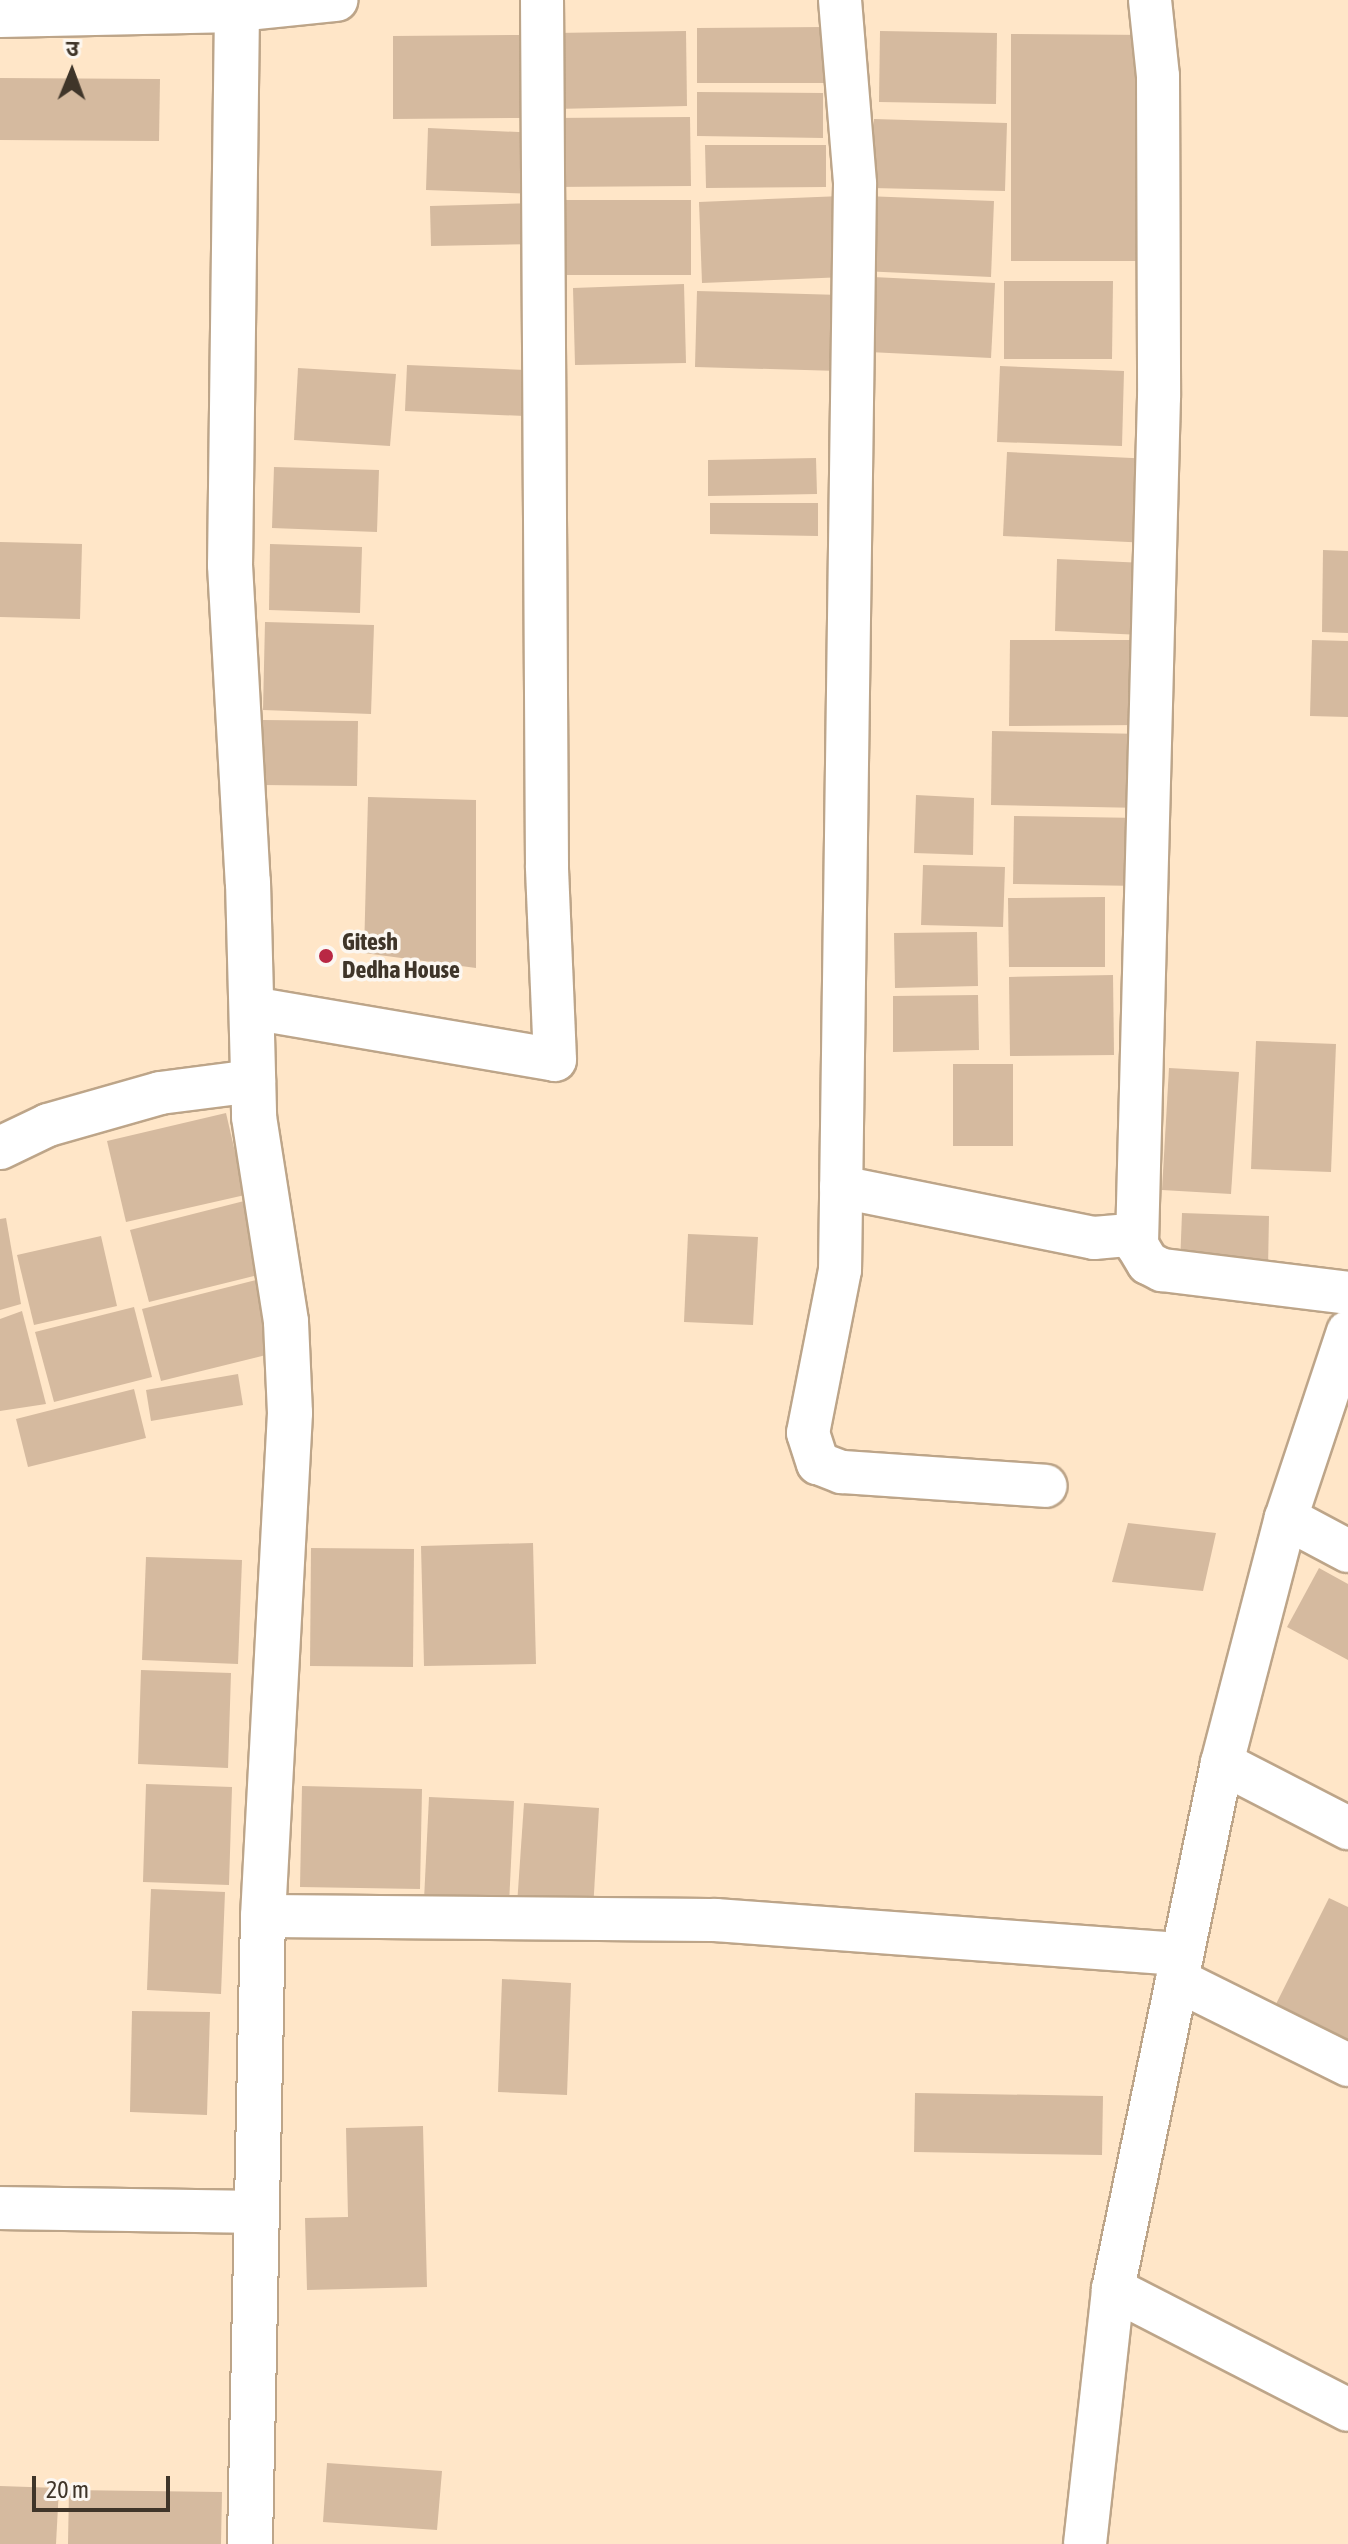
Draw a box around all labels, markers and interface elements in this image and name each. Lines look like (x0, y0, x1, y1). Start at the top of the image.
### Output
north arrow (32, 32, 112, 112)
text: उ (66, 35, 79, 61)
place label: Gitesh Dedha House (342, 928, 460, 984)
marker: Gitesh Dedha House (317, 947, 335, 965)
scale bar (36, 2460, 174, 2510)
text: 20 m (46, 2476, 89, 2503)

